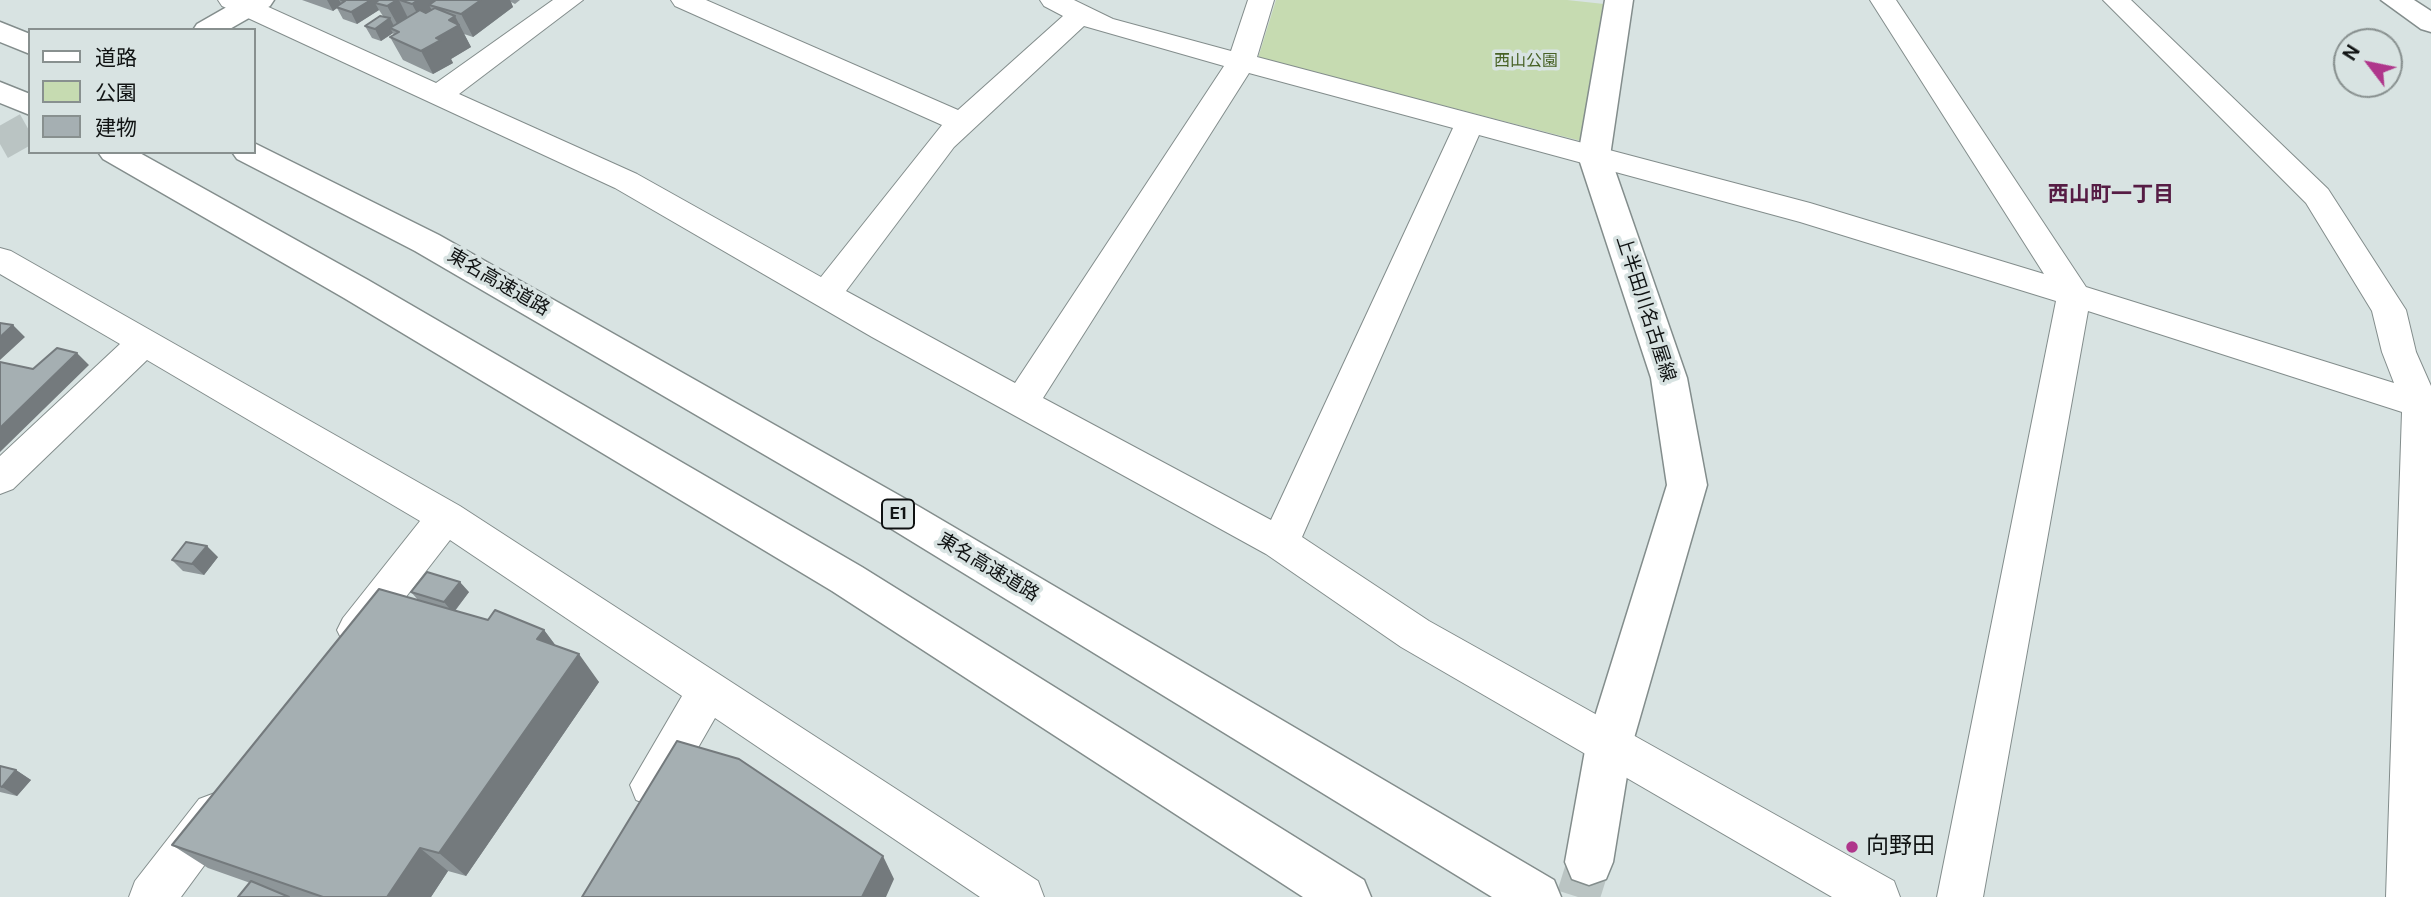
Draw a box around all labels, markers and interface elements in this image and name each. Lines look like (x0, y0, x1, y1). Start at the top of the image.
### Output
legend (28, 28, 256, 154)
north arrow (2333, 28, 2403, 98)
text: N (2337, 40, 2366, 65)
text: 道路 (95, 44, 137, 72)
park label: 西山公園 (1494, 52, 1558, 72)
text: 公園 (95, 79, 137, 107)
text: 建物 (95, 114, 137, 142)
district label: 西山町一丁目 (2048, 182, 2174, 208)
street label: 上半田川名古屋線 (1611, 233, 1679, 385)
street label: 東名高速道路 (443, 245, 553, 321)
road number: E1 (882, 500, 914, 528)
street label: 東名高速道路 (933, 529, 1043, 607)
place label: 向野田 (1866, 833, 1935, 861)
marker: 向野田 (1844, 839, 1860, 855)

